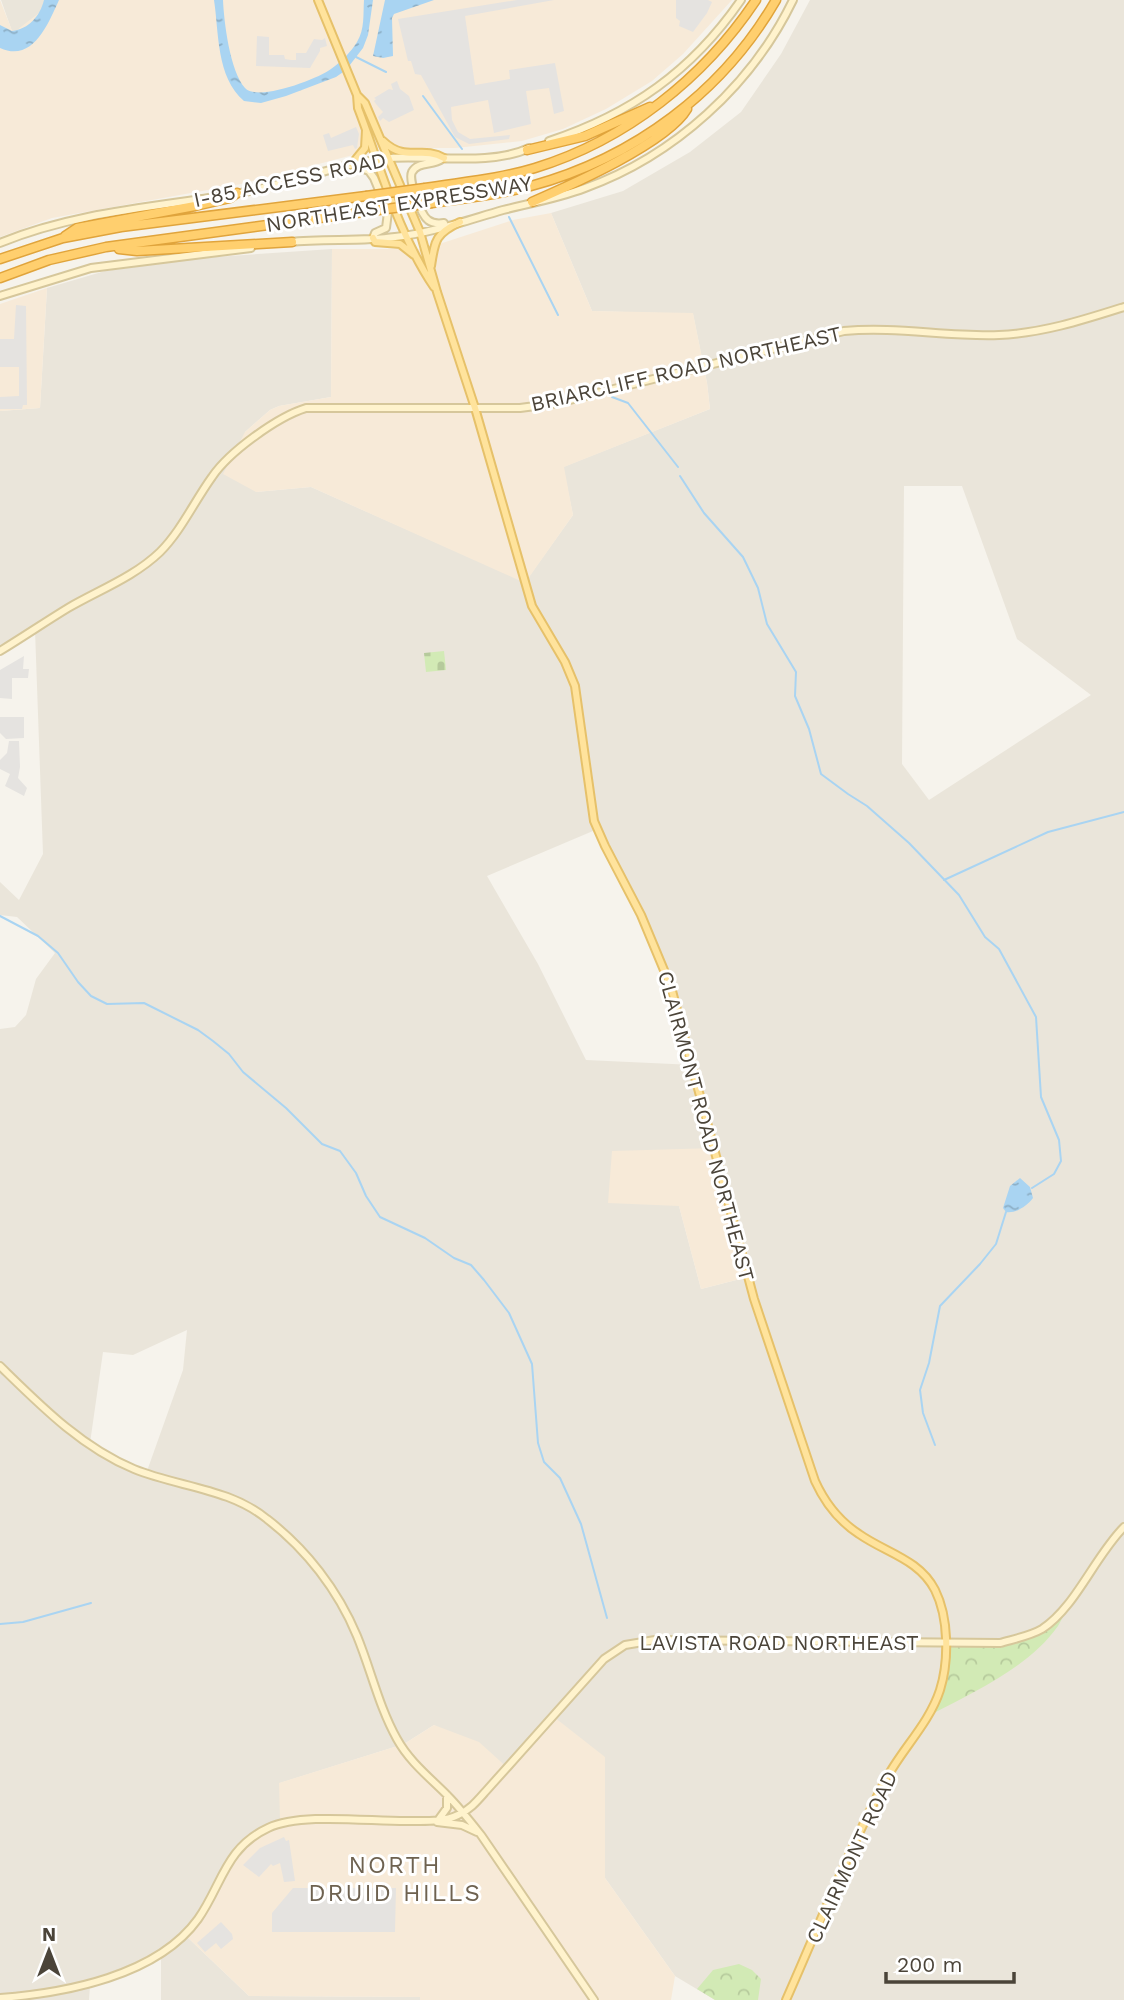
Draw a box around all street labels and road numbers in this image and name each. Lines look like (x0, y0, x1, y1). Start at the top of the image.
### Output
street label: I-85 ACCESS ROAD (191, 147, 388, 212)
street label: NORTHEAST EXPRESSWAY (264, 170, 534, 237)
street label: BRIARCLIFF ROAD NORTHEAST (528, 321, 844, 416)
street label: CLAIRMONT ROAD NORTHEAST (653, 968, 760, 1284)
street label: LAVISTA ROAD NORTHEAST (639, 1630, 919, 1655)
street label: CLAIRMONT ROAD (801, 1767, 902, 1947)

